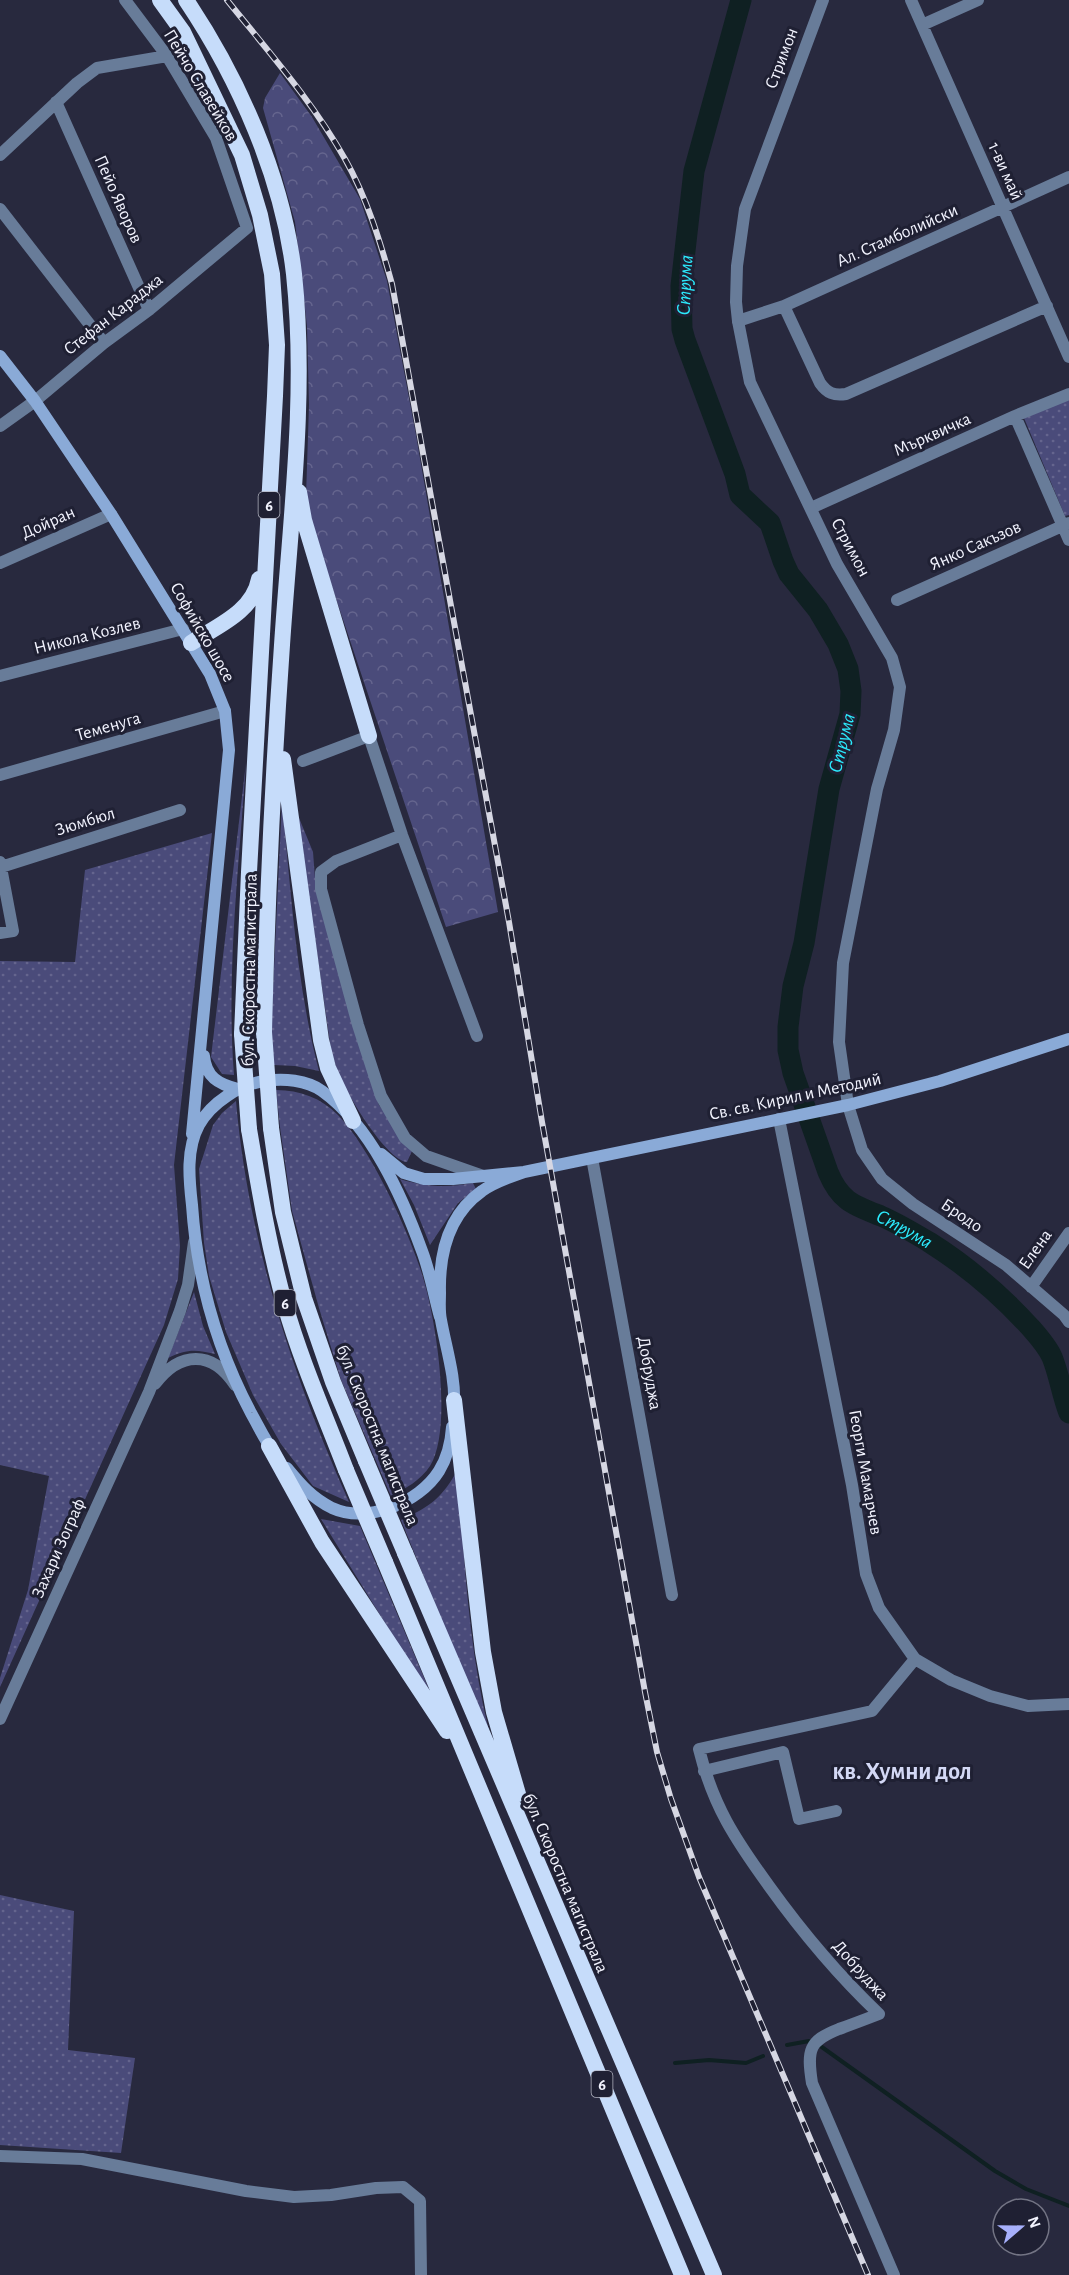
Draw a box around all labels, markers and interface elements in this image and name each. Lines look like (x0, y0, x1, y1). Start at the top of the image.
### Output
street label: Стримон (762, 25, 802, 91)
street label: Пейчо Славейков (160, 27, 241, 144)
street label: 1-ви май (984, 140, 1026, 203)
street label: Пейо Яворов (91, 153, 145, 246)
street label: Ал. Стамболийски (834, 200, 961, 271)
water label: Струма (673, 254, 697, 316)
street label: Стефан Караджа (61, 271, 167, 359)
street label: Мърквичка (891, 410, 974, 460)
road number: 6 (258, 492, 280, 518)
street label: Дойран (19, 503, 78, 543)
street label: Стримон (827, 515, 873, 580)
street label: Янко Сакъзов (927, 518, 1024, 574)
street label: Софийско шосе (166, 580, 238, 685)
street label: Никола Козлев (32, 614, 142, 658)
street label: Теменуга (74, 709, 143, 745)
water label: Струма (825, 711, 859, 775)
street label: Зюмбюл (53, 803, 117, 840)
street label: бул. Скоростна магистрала (238, 873, 261, 1067)
street label: Св. св. Кирил и Методий (708, 1070, 883, 1124)
street label: Бродо (937, 1196, 985, 1236)
water label: Струма (873, 1206, 936, 1253)
street label: Елена (1016, 1226, 1056, 1273)
road number: 6 (274, 1290, 296, 1316)
street label: Добруджа (634, 1335, 665, 1411)
street label: бул. Скоростна магистрала (333, 1342, 423, 1528)
street label: Георги Мамарчев (845, 1408, 885, 1536)
street label: Захари Зограф (29, 1496, 89, 1601)
district label: кв. Хумни дол (832, 1760, 972, 1784)
street label: бул. Скоростна магистрала (519, 1791, 612, 1976)
street label: Добруджа (829, 1936, 893, 2004)
road number: 6 (592, 2071, 612, 2097)
north arrow (991, 2197, 1051, 2257)
text: N (1025, 2214, 1044, 2230)

